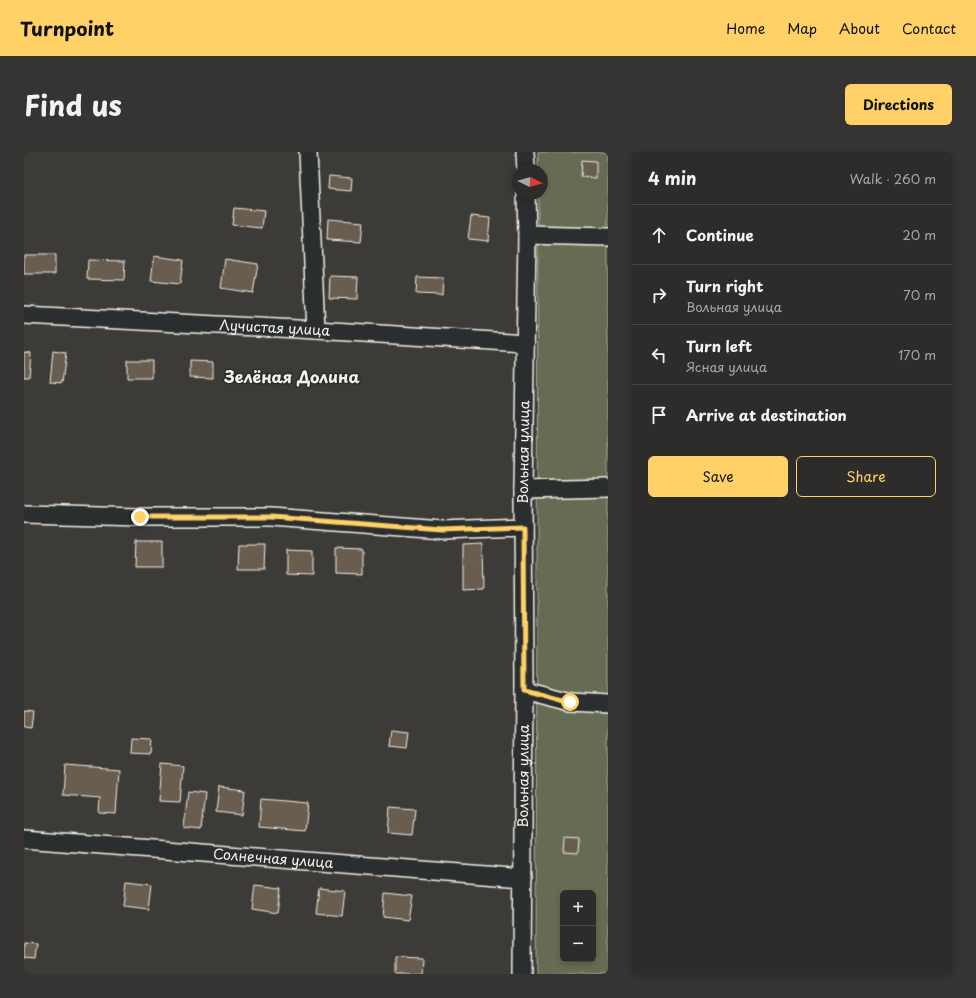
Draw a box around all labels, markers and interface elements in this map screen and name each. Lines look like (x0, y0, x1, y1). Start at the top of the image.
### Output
text: Turnpoint (20, 14, 114, 42)
text: Home (726, 18, 765, 39)
text: Map (787, 18, 817, 39)
text: About (839, 18, 880, 39)
text: Contact (902, 18, 956, 39)
text: Find us (24, 83, 122, 126)
button: Directions (845, 84, 952, 125)
north arrow (512, 164, 548, 200)
text: 4 min (648, 165, 696, 191)
text: Walk · 260 m (850, 169, 936, 188)
text: Continue (686, 223, 754, 246)
icon: ahead (648, 224, 670, 246)
text: 20 m (902, 225, 936, 244)
text: Turn right (686, 274, 763, 297)
icon: right (648, 284, 670, 306)
text: 70 m (903, 285, 936, 304)
text: Вольная улица (686, 297, 782, 316)
street label: Лучистая улица (219, 314, 331, 341)
text: Turn left (686, 334, 752, 357)
icon: left (648, 344, 670, 366)
text: 170 m (898, 345, 936, 364)
text: Ясная улица (686, 357, 767, 376)
district label: Зелёная Долина (223, 364, 360, 388)
street label: Вольная улица (512, 400, 534, 504)
text: Arrive at destination (686, 403, 847, 426)
icon: arrive (648, 404, 670, 426)
button: Save (648, 456, 788, 497)
button: Share (796, 456, 936, 497)
route end (131, 508, 149, 526)
route start (561, 693, 579, 711)
street label: Вольная улица (512, 724, 534, 828)
street label: Солнечная улица (212, 843, 334, 873)
map controls (560, 890, 596, 962)
button: + (560, 890, 596, 926)
button: − (560, 926, 596, 962)

